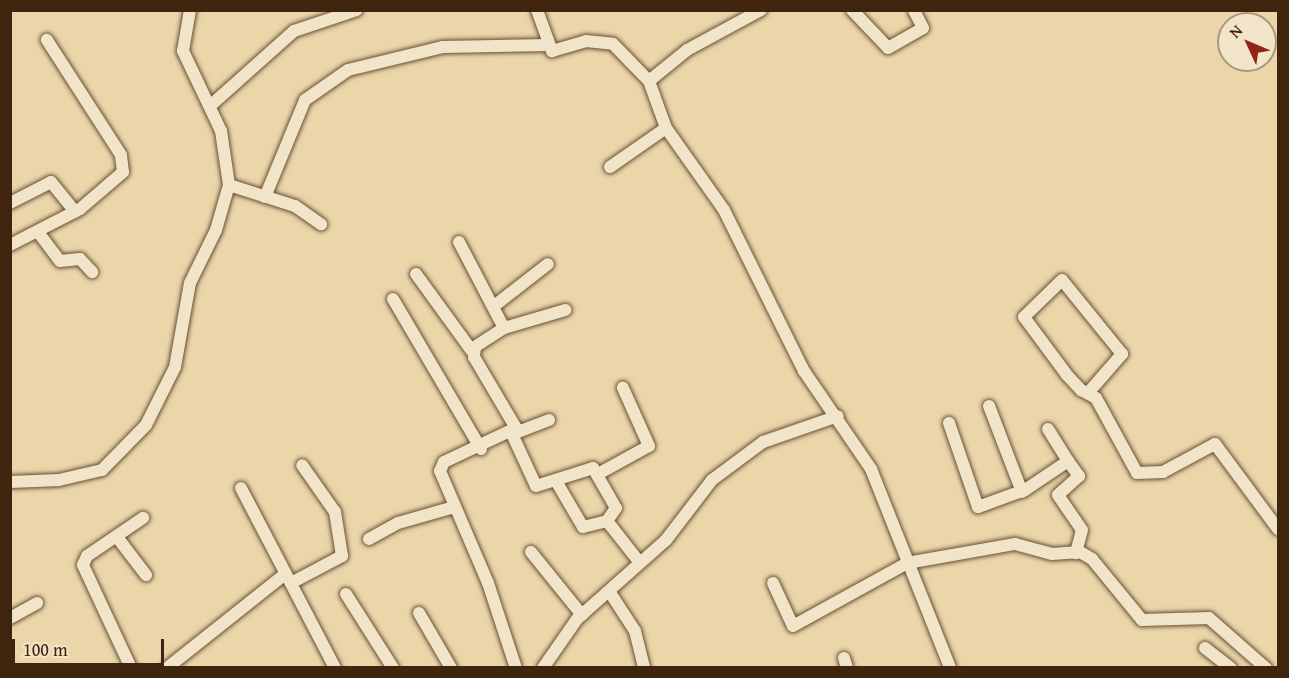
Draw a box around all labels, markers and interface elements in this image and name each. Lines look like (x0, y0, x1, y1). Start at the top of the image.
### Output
north arrow (1217, 12, 1277, 72)
text: N (1223, 19, 1248, 43)
scale bar (15, 627, 166, 665)
text: 100 m (23, 636, 68, 663)

